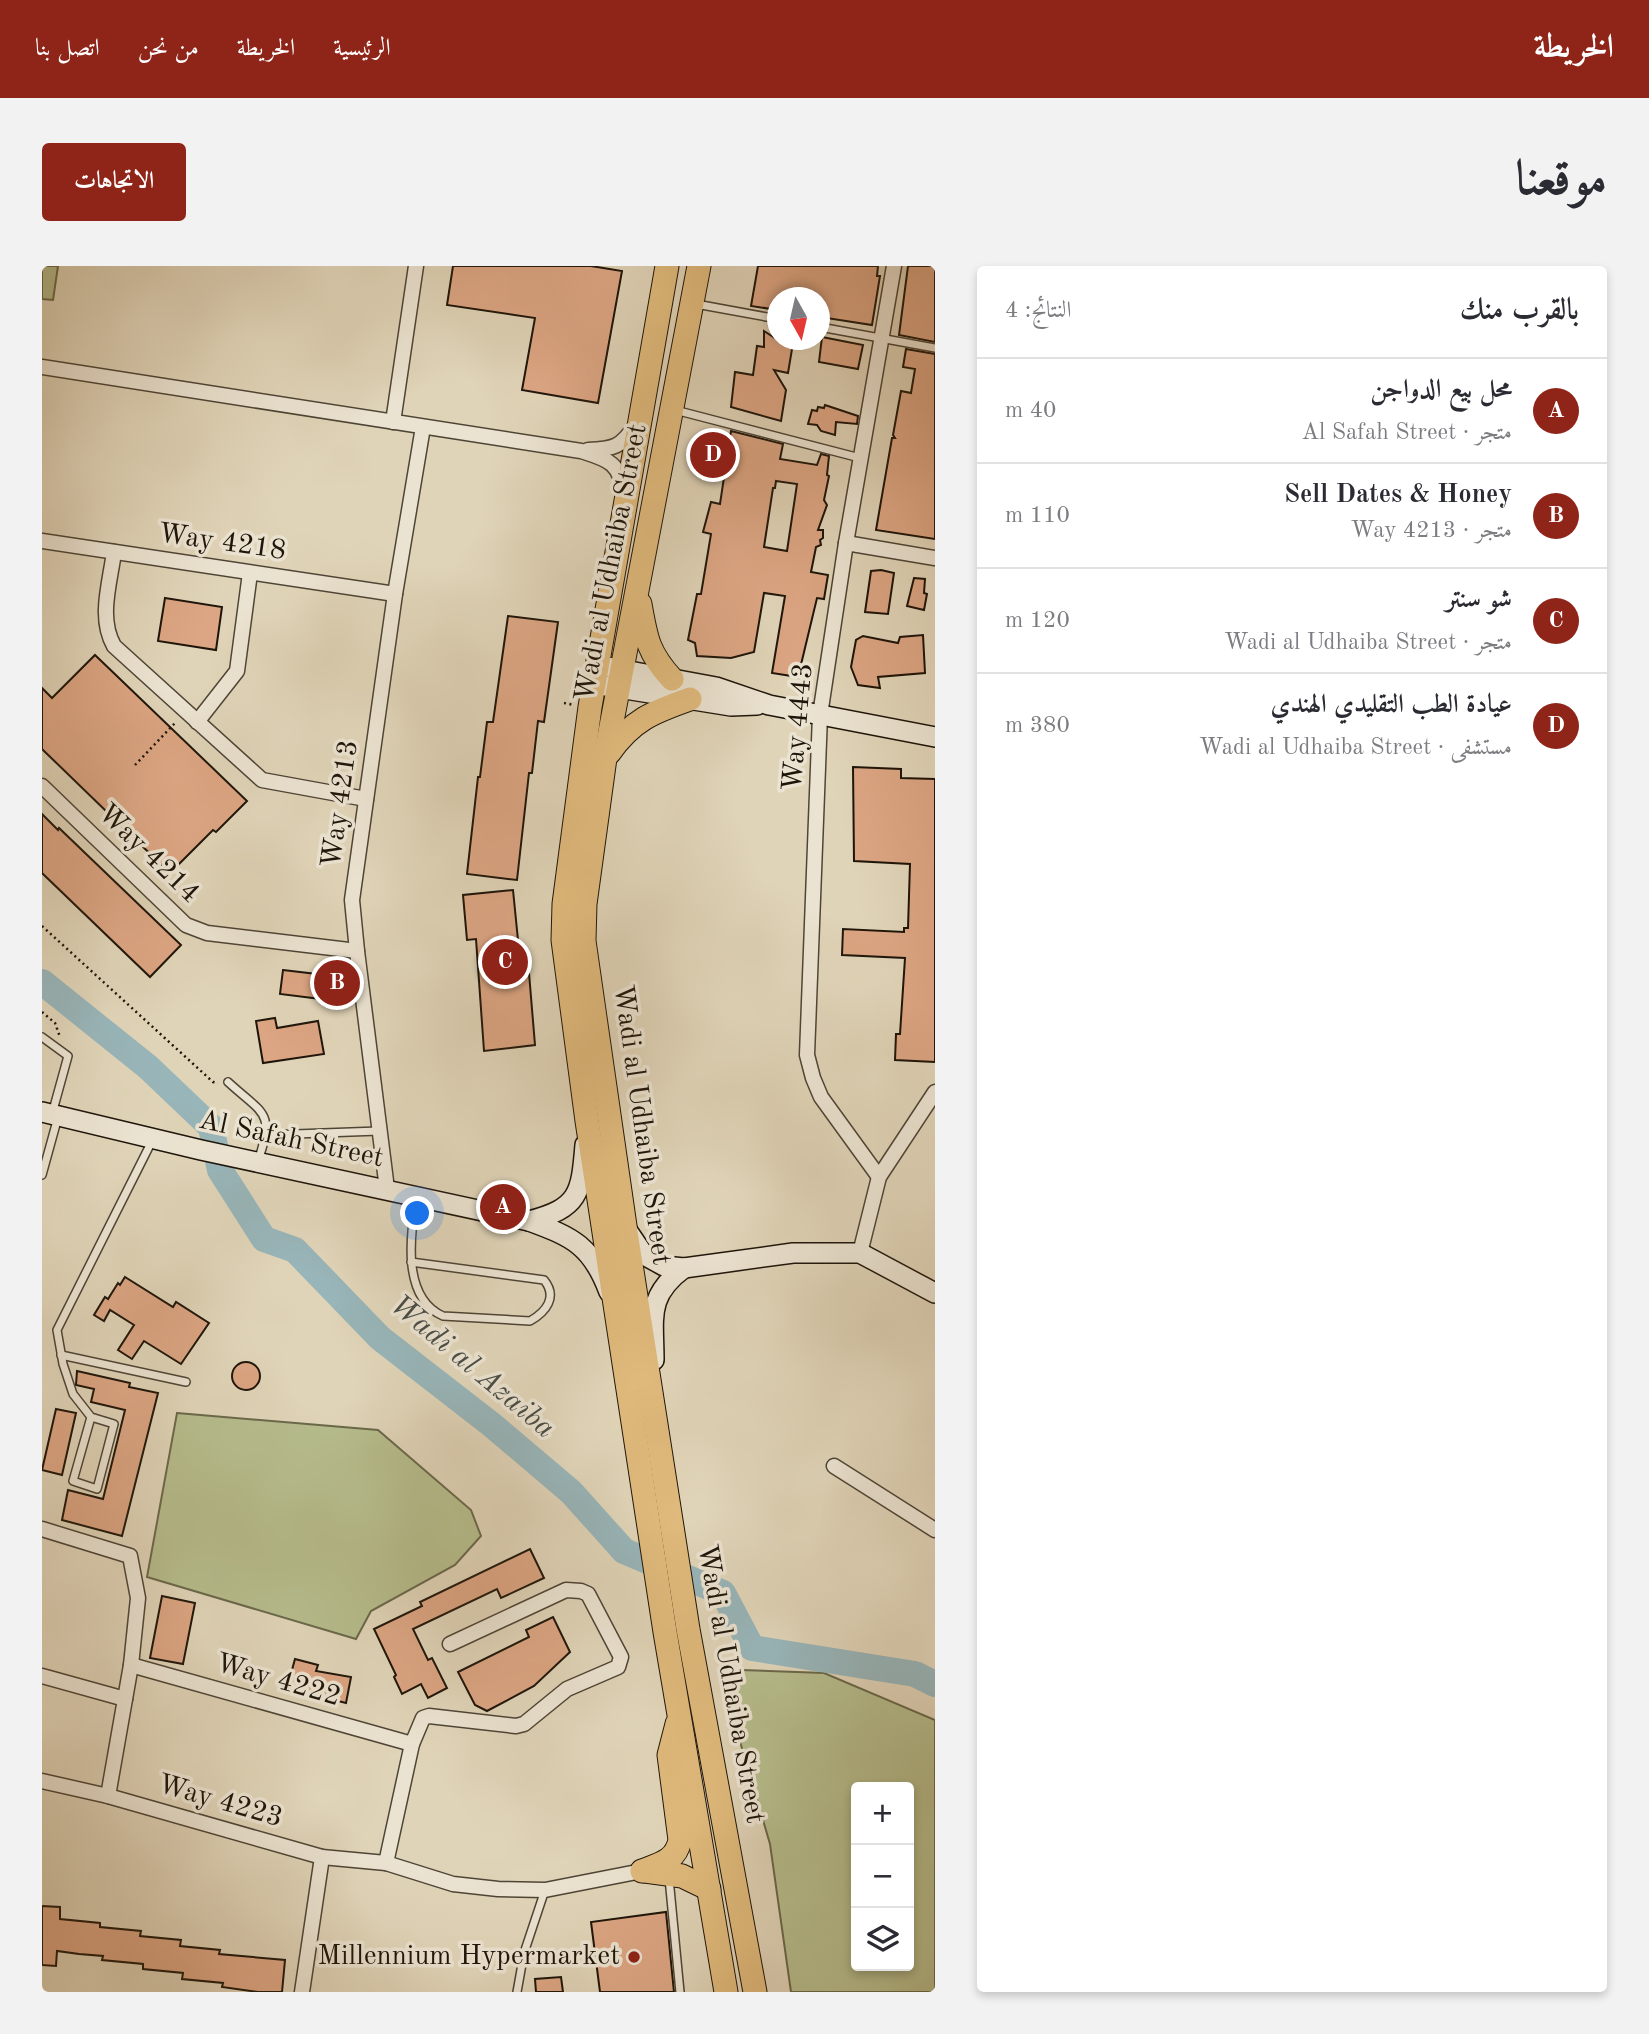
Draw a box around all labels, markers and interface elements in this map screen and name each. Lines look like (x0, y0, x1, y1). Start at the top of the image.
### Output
text: الخريطة (1534, 32, 1614, 65)
text: اتصل بنا (35, 37, 100, 61)
text: من نحن (138, 37, 199, 61)
text: الخريطة (237, 37, 295, 61)
text: الرئيسية (333, 37, 391, 61)
button: الاتجاهات (42, 143, 186, 221)
text: موقعنا (1515, 157, 1607, 206)
north arrow (767, 287, 830, 350)
text: بالقرب منك (1460, 296, 1579, 326)
text: النتائج: 4 (1005, 299, 1072, 322)
text: محل بيع الدواجن (1370, 377, 1512, 403)
text: 40 m (1005, 399, 1056, 422)
text: A (1547, 399, 1565, 422)
text: متجر · Al Safah Street (1301, 421, 1512, 444)
street label: Wadi al Udhaiba Street (571, 422, 653, 704)
pin: D (690, 429, 736, 481)
text: Sell Dates & Honey (1284, 482, 1512, 508)
text: 110 m (1005, 504, 1070, 527)
text: B (1548, 504, 1564, 527)
text: متجر · Way 4213 (1350, 519, 1512, 542)
street label: Way 4218 (156, 520, 288, 566)
text: شو سنتر (1446, 587, 1512, 613)
text: 120 m (1005, 609, 1070, 632)
text: C (1548, 609, 1564, 632)
text: متجر · Wadi al Udhaiba Street (1224, 631, 1512, 654)
street label: Way 4443 (779, 662, 819, 792)
text: عيادة الطب التقليدي الهندي (1271, 692, 1512, 718)
text: 380 m (1005, 714, 1070, 737)
text: D (1547, 714, 1565, 737)
text: مستشفى · Wadi al Udhaiba Street (1199, 736, 1512, 759)
street label: Way 4213 (318, 738, 364, 870)
street label: Way 4214 (92, 799, 204, 909)
pin: C (482, 936, 528, 988)
pin: B (314, 957, 360, 1009)
street label: Wadi al Udhaiba Street (607, 983, 675, 1267)
street label: Al Safah Street (196, 1107, 386, 1173)
pin: A (480, 1181, 526, 1233)
your location (400, 1196, 434, 1230)
water label: Wadi al Azaiba (384, 1290, 560, 1444)
street label: Wadi al Udhaiba Street (692, 1542, 768, 1826)
street label: Way 4222 (212, 1650, 344, 1712)
street label: Way 4223 (154, 1771, 286, 1833)
map controls (851, 1782, 914, 1971)
button: + (851, 1782, 914, 1845)
button: − (851, 1845, 914, 1908)
button: layers (851, 1908, 914, 1971)
place label: Millennium Hypermarket (318, 1943, 620, 1971)
marker: Millennium Hypermarket (626, 1949, 642, 1965)

